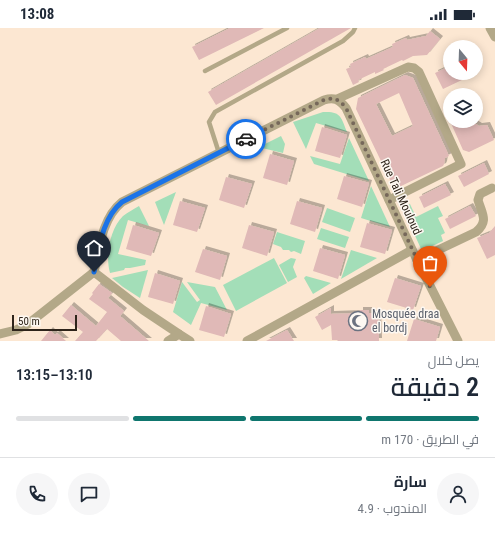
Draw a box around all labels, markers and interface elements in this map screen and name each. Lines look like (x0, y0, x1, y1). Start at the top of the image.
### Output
text: 13:08 (20, 5, 54, 23)
north arrow (443, 40, 483, 80)
map controls (443, 40, 483, 128)
button: layers (443, 88, 483, 128)
courier (226, 119, 266, 159)
icon: car (235, 128, 257, 150)
street label: Rue Tali Mouloud (377, 157, 425, 237)
pin (77, 231, 111, 272)
icon: home (83, 237, 105, 259)
pin (413, 246, 447, 287)
icon: bag (419, 252, 441, 274)
place label: Mosquée draa el bordj (372, 307, 439, 335)
mosque icon: Mosquée draa el bordj (347, 310, 369, 332)
scale bar (12, 313, 77, 332)
text: 50 m (18, 315, 40, 328)
text: يصل خلال (428, 353, 479, 368)
text: 13:10–13:15 (16, 366, 93, 384)
text: 2 دقيقة (391, 372, 479, 402)
text: في الطريق · 170 m (381, 432, 479, 447)
button: phone (16, 473, 58, 515)
button: chat (68, 473, 110, 515)
text: سارة (394, 473, 427, 491)
button: person (437, 473, 479, 515)
text: المندوب · 4.9 (358, 501, 427, 516)

